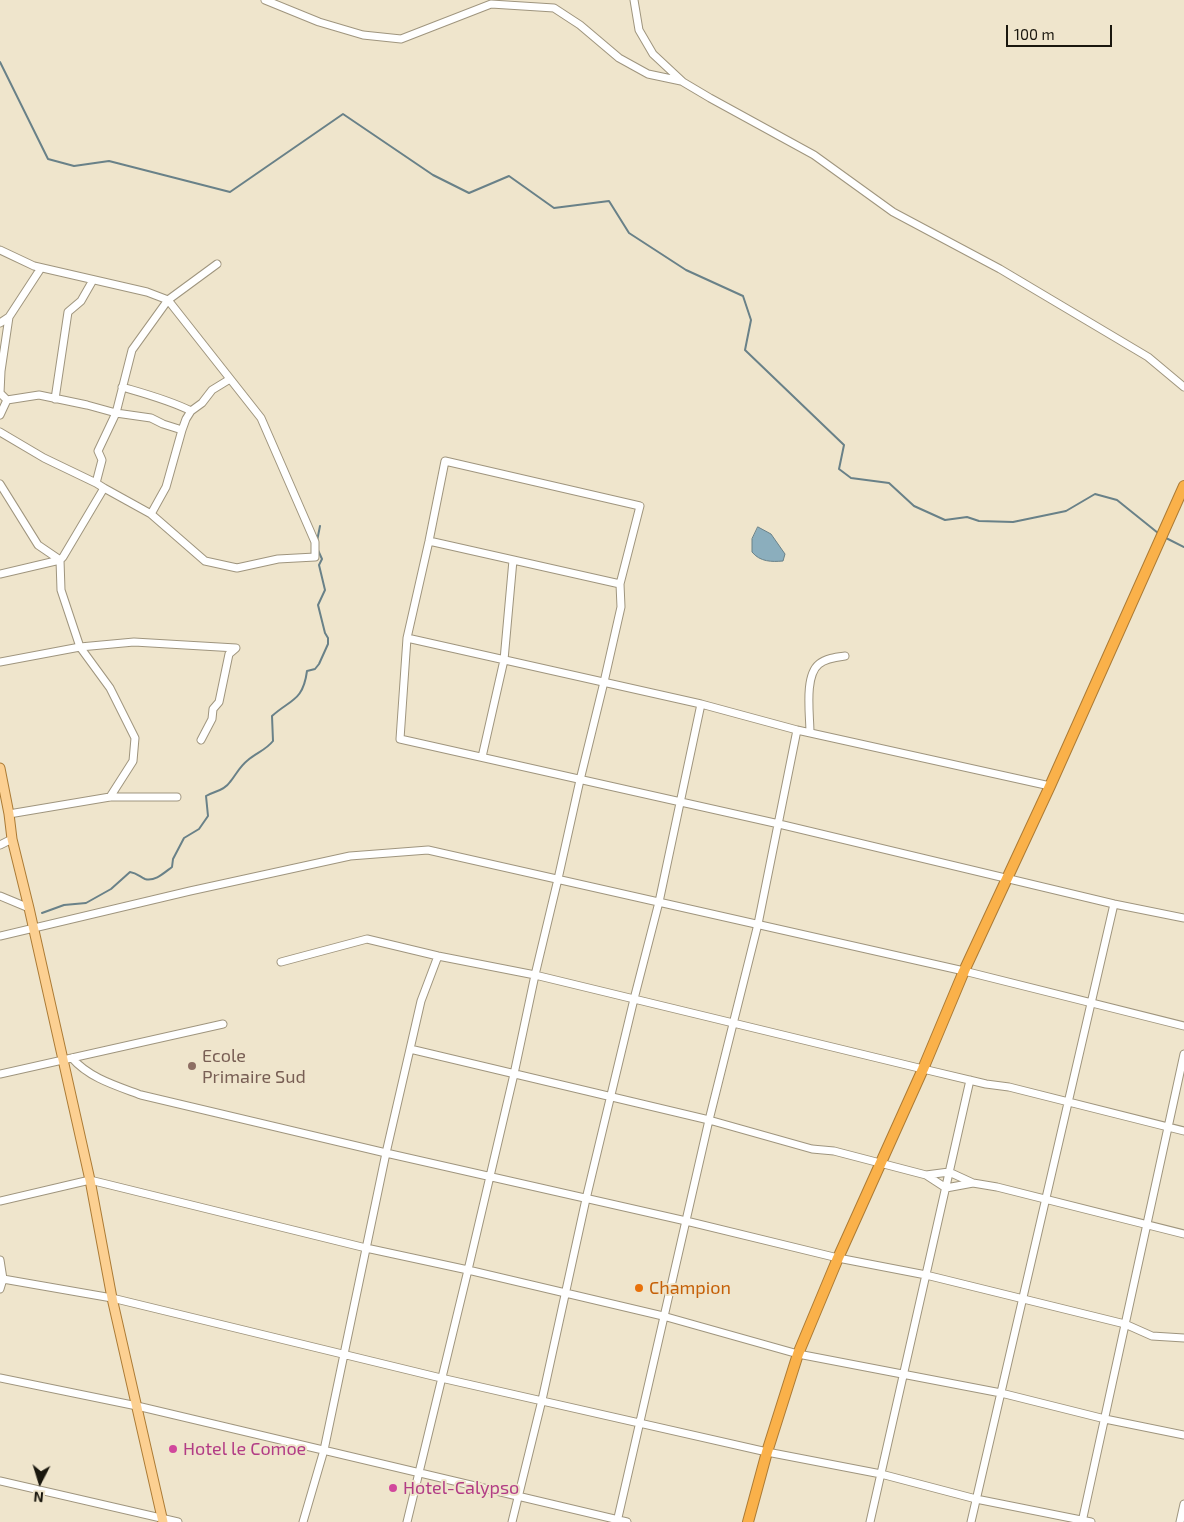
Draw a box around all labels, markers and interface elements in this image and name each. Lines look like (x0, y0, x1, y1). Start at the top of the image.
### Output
scale bar (1009, 15, 1115, 47)
text: 100 m (1014, 25, 1055, 43)
place label: Ecole Primaire Sud (202, 1045, 306, 1088)
marker: Ecole Primaire Sud (186, 1060, 198, 1072)
place label: Champion (649, 1277, 731, 1299)
marker: Champion (633, 1282, 645, 1294)
place label: Hotel le Comoe (183, 1438, 306, 1460)
marker: Hotel le Comoe (167, 1443, 179, 1455)
north arrow (15, 1457, 65, 1507)
place label: Hotel-Calypso (403, 1477, 519, 1499)
marker: Hotel-Calypso (387, 1482, 399, 1494)
text: N (33, 1489, 44, 1506)

